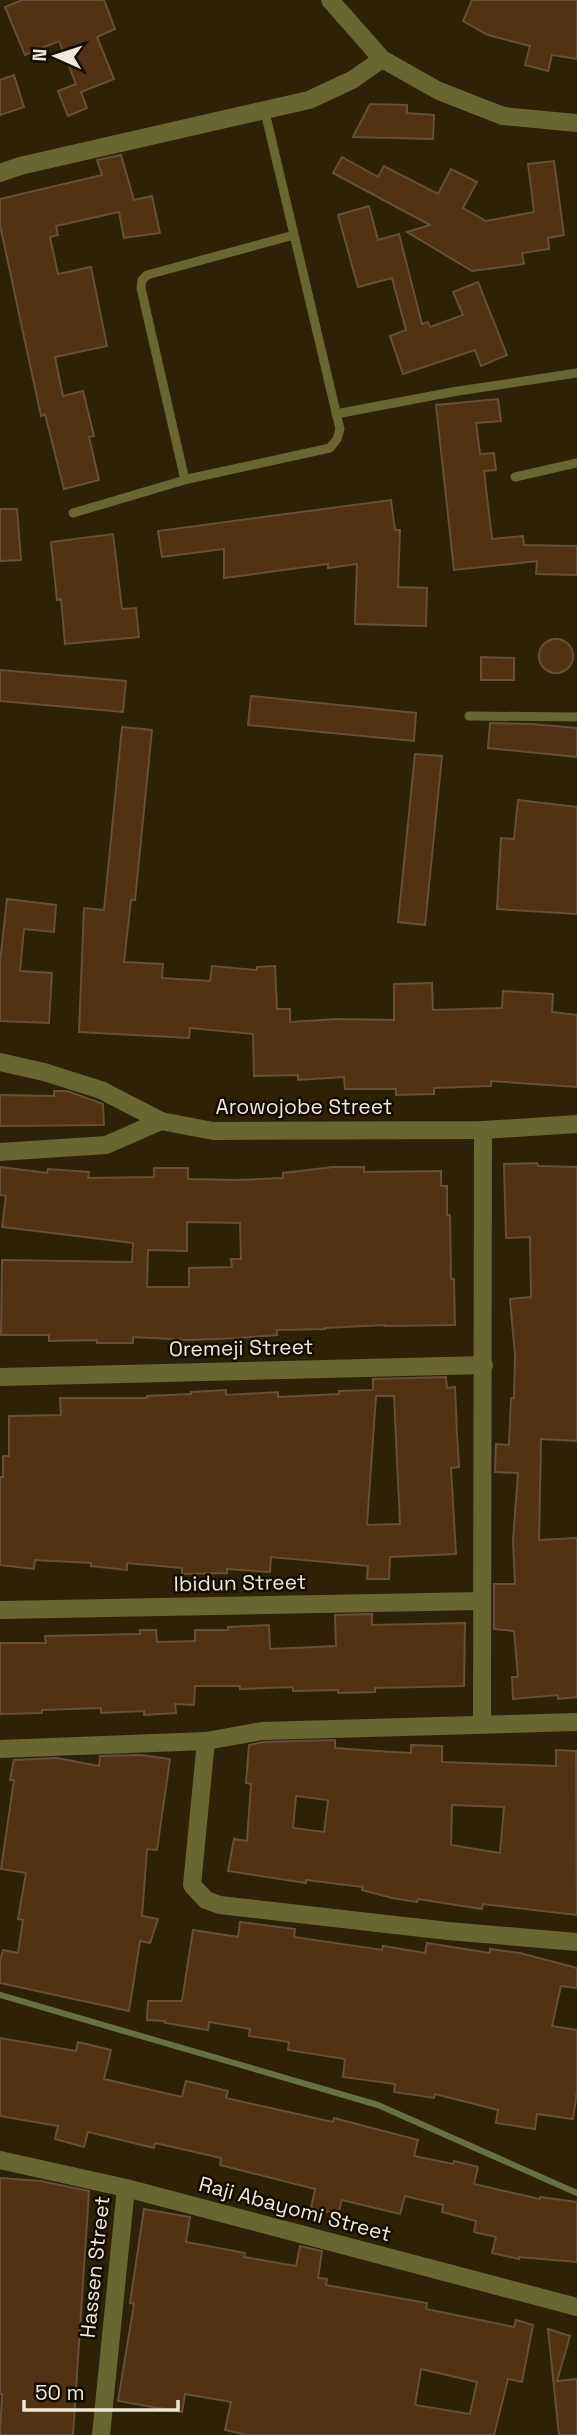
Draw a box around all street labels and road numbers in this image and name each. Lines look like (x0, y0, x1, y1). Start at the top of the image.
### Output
street label: Arowojobe Street (216, 1093, 392, 1120)
street label: Oremeji Street (169, 1333, 313, 1362)
street label: Ibidun Street (173, 1568, 307, 1597)
street label: Raji Abayomi Street (196, 2170, 394, 2247)
street label: Hassen Street (74, 2195, 115, 2339)

